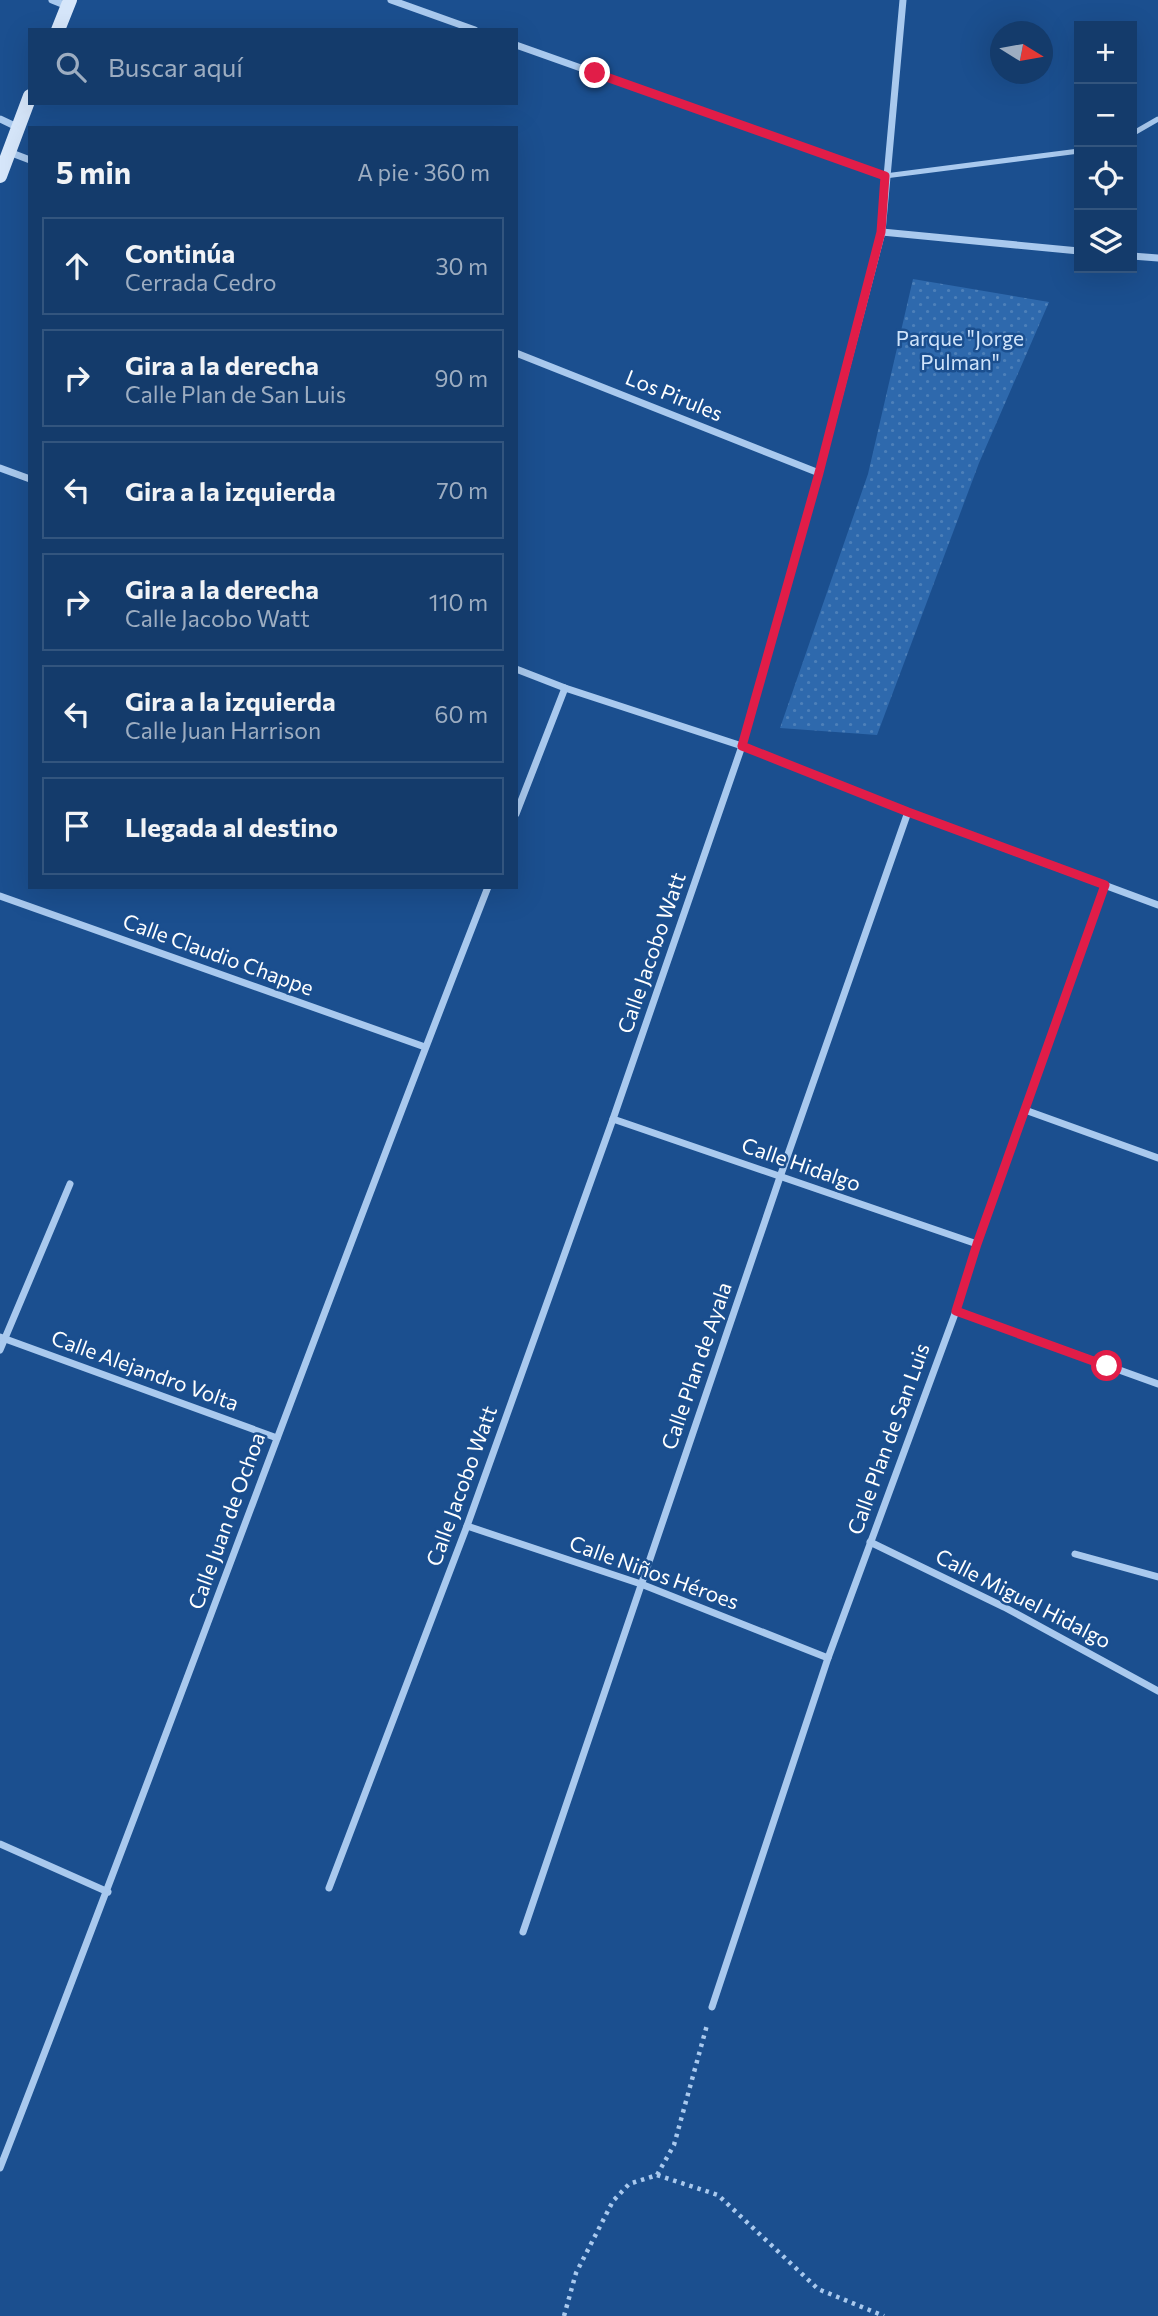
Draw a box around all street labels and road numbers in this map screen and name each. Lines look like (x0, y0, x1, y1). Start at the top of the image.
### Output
street label: Los Pirules (622, 364, 727, 425)
street label: Calle Jacobo Watt (611, 869, 690, 1036)
street label: Calle Claudio Chappe (120, 907, 317, 1000)
street label: Calle Hidalgo (739, 1132, 864, 1196)
street label: Calle Plan de Ayala (655, 1278, 736, 1453)
street label: Calle Alejandro Volta (48, 1324, 243, 1415)
street label: Calle Plan de San Luis (841, 1339, 934, 1538)
street label: Calle Jacobo Watt (420, 1402, 501, 1569)
street label: Calle Juan de Ochoa (182, 1429, 269, 1612)
street label: Calle Niños Héroes (566, 1529, 743, 1614)
street label: Calle Miguel Hidalgo (932, 1543, 1116, 1653)

